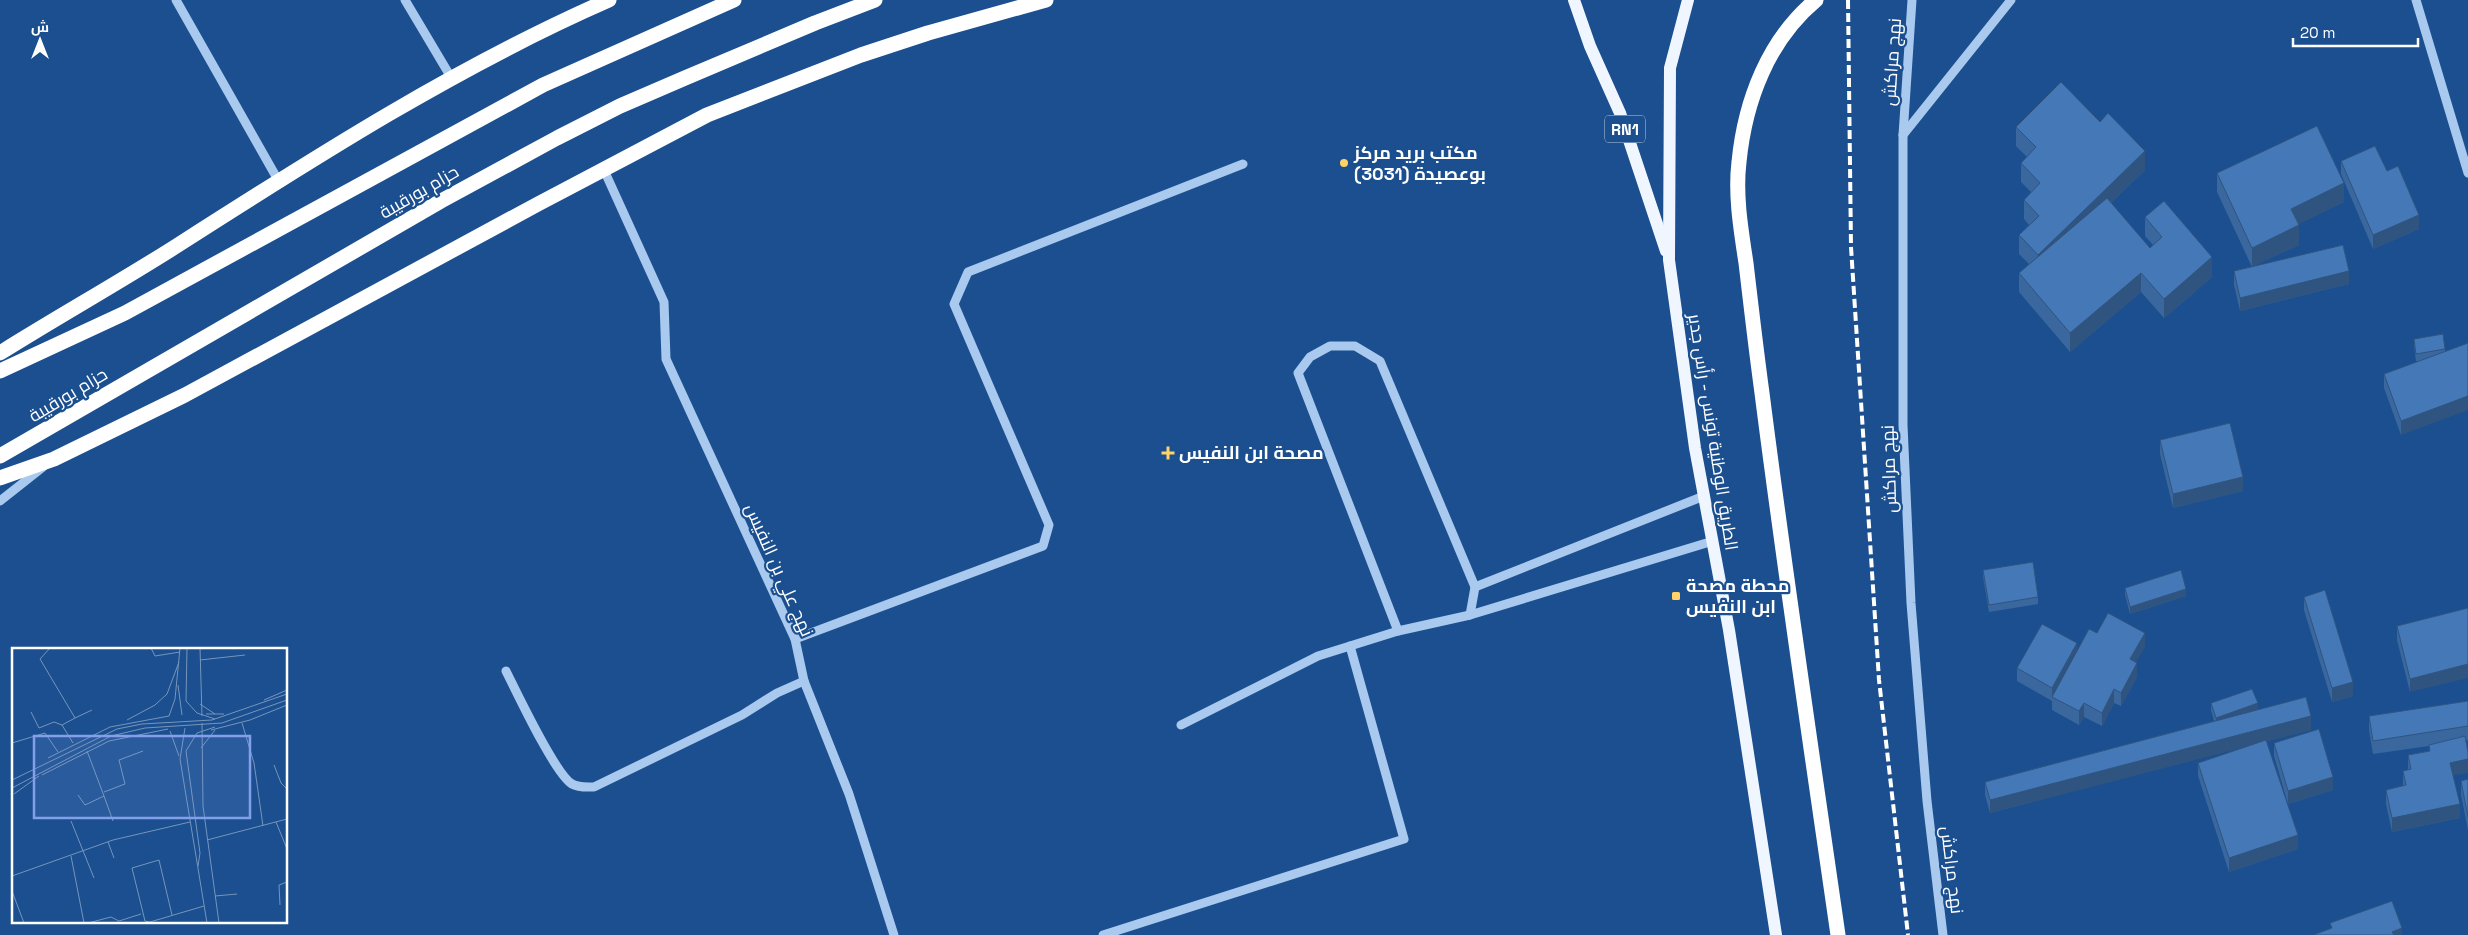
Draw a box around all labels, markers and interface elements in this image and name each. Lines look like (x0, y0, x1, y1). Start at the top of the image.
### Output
north arrow (15, 15, 65, 65)
scale bar (2293, 15, 2418, 47)
street label: نهج مراكش (1877, 17, 1907, 107)
text: ش (31, 18, 49, 36)
text: 20 m (2300, 23, 2335, 42)
road number: RN1 (1605, 116, 1645, 142)
place label: مكتب بريد مركز بوعصيدة (3031) (1353, 141, 1486, 185)
marker: مكتب بريد مركز بوعصيدة (3031) (1338, 157, 1350, 169)
street label: حزام بورقيبة (375, 160, 463, 224)
street label: الطريق الوطنية تونس - رأس جدير (1682, 311, 1744, 552)
street label: حزام بورقيبة (24, 362, 112, 428)
street label: نهج مراكش (1875, 425, 1903, 513)
place label: مصحة ابن النفيس (1179, 441, 1324, 464)
marker: مصحة ابن النفيس (1161, 446, 1175, 460)
street label: نهج علي بن النفيس (737, 500, 819, 641)
place label: محطة مصحة ابن النفيس (1686, 574, 1789, 618)
marker: محطة مصحة ابن النفيس (1670, 590, 1682, 602)
inset map (12, 648, 288, 922)
street label: نهج مراكش (1935, 825, 1969, 915)

